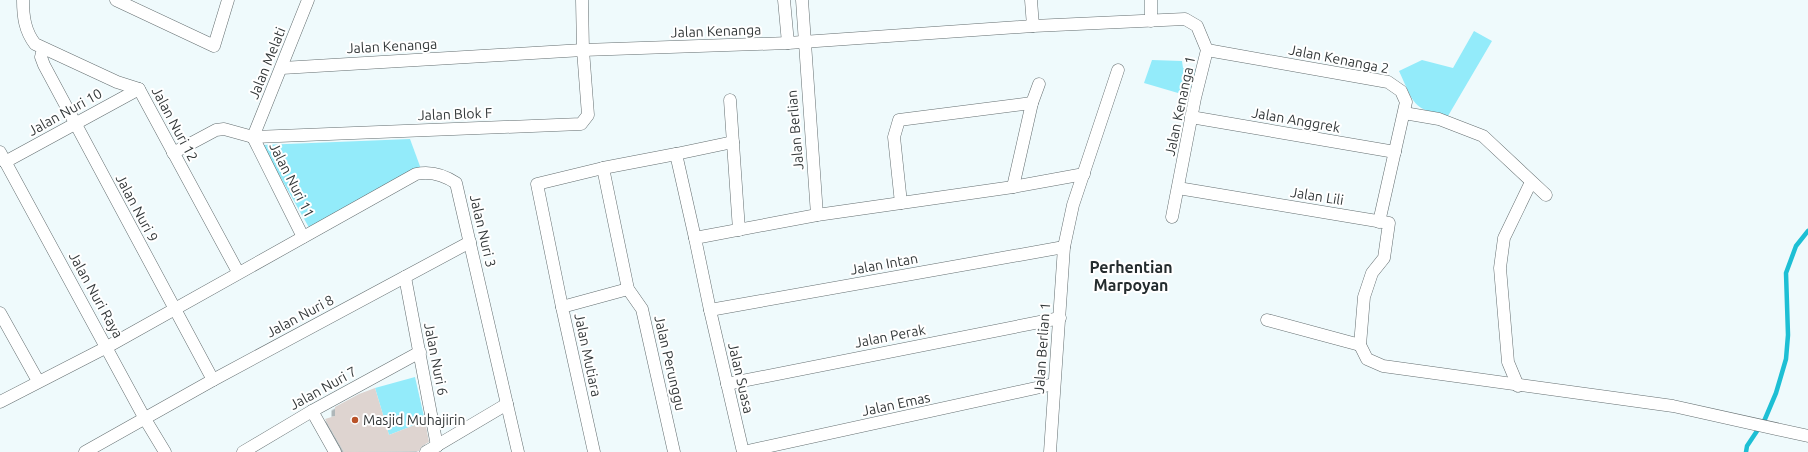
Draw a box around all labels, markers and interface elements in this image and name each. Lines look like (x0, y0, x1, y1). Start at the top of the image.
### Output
street label: Jalan Kenanga (670, 21, 762, 41)
street label: Jalan Melati (245, 25, 289, 101)
street label: Jalan Kenanga (346, 36, 438, 56)
street label: Jalan Kenanga 2 (1288, 41, 1390, 77)
street label: Jalan Kenanga 1 (1162, 55, 1198, 157)
street label: Jalan Nuri 12 (149, 84, 201, 164)
street label: Jalan Nuri 10 (25, 85, 105, 139)
street label: Jalan Berlian (784, 89, 806, 171)
street label: Jalan Anggrek (1251, 104, 1341, 136)
street label: Jalan Blok F (417, 105, 493, 123)
street label: Jalan Nuri 11 (266, 140, 318, 220)
street label: Jalan Nuri 9 (113, 172, 161, 244)
street label: Jalan Lili (1289, 184, 1345, 208)
street label: Jalan Nuri 3 (467, 193, 499, 269)
street label: Jalan Nuri Raya (66, 249, 126, 341)
street label: Jalan Intan (849, 250, 919, 278)
district label: Perhentian Marpoyan (1090, 258, 1173, 294)
street label: Jalan Nuri 8 (264, 292, 337, 340)
street label: Jalan Berlian 1 (1031, 302, 1053, 394)
street label: Jalan Mutiara (571, 312, 605, 398)
street label: Jalan Perunggu (651, 314, 689, 412)
street label: Jalan Nuri 6 (421, 321, 451, 397)
street label: Jalan Perak (853, 321, 927, 351)
street label: Jalan Suasa (725, 341, 757, 415)
street label: Jalan Nuri 7 (287, 363, 359, 413)
street label: Jalan Emas (860, 389, 932, 419)
place label: Masjid Muhajirin (363, 412, 466, 428)
marker: Masjid Muhajirin (350, 415, 360, 425)

